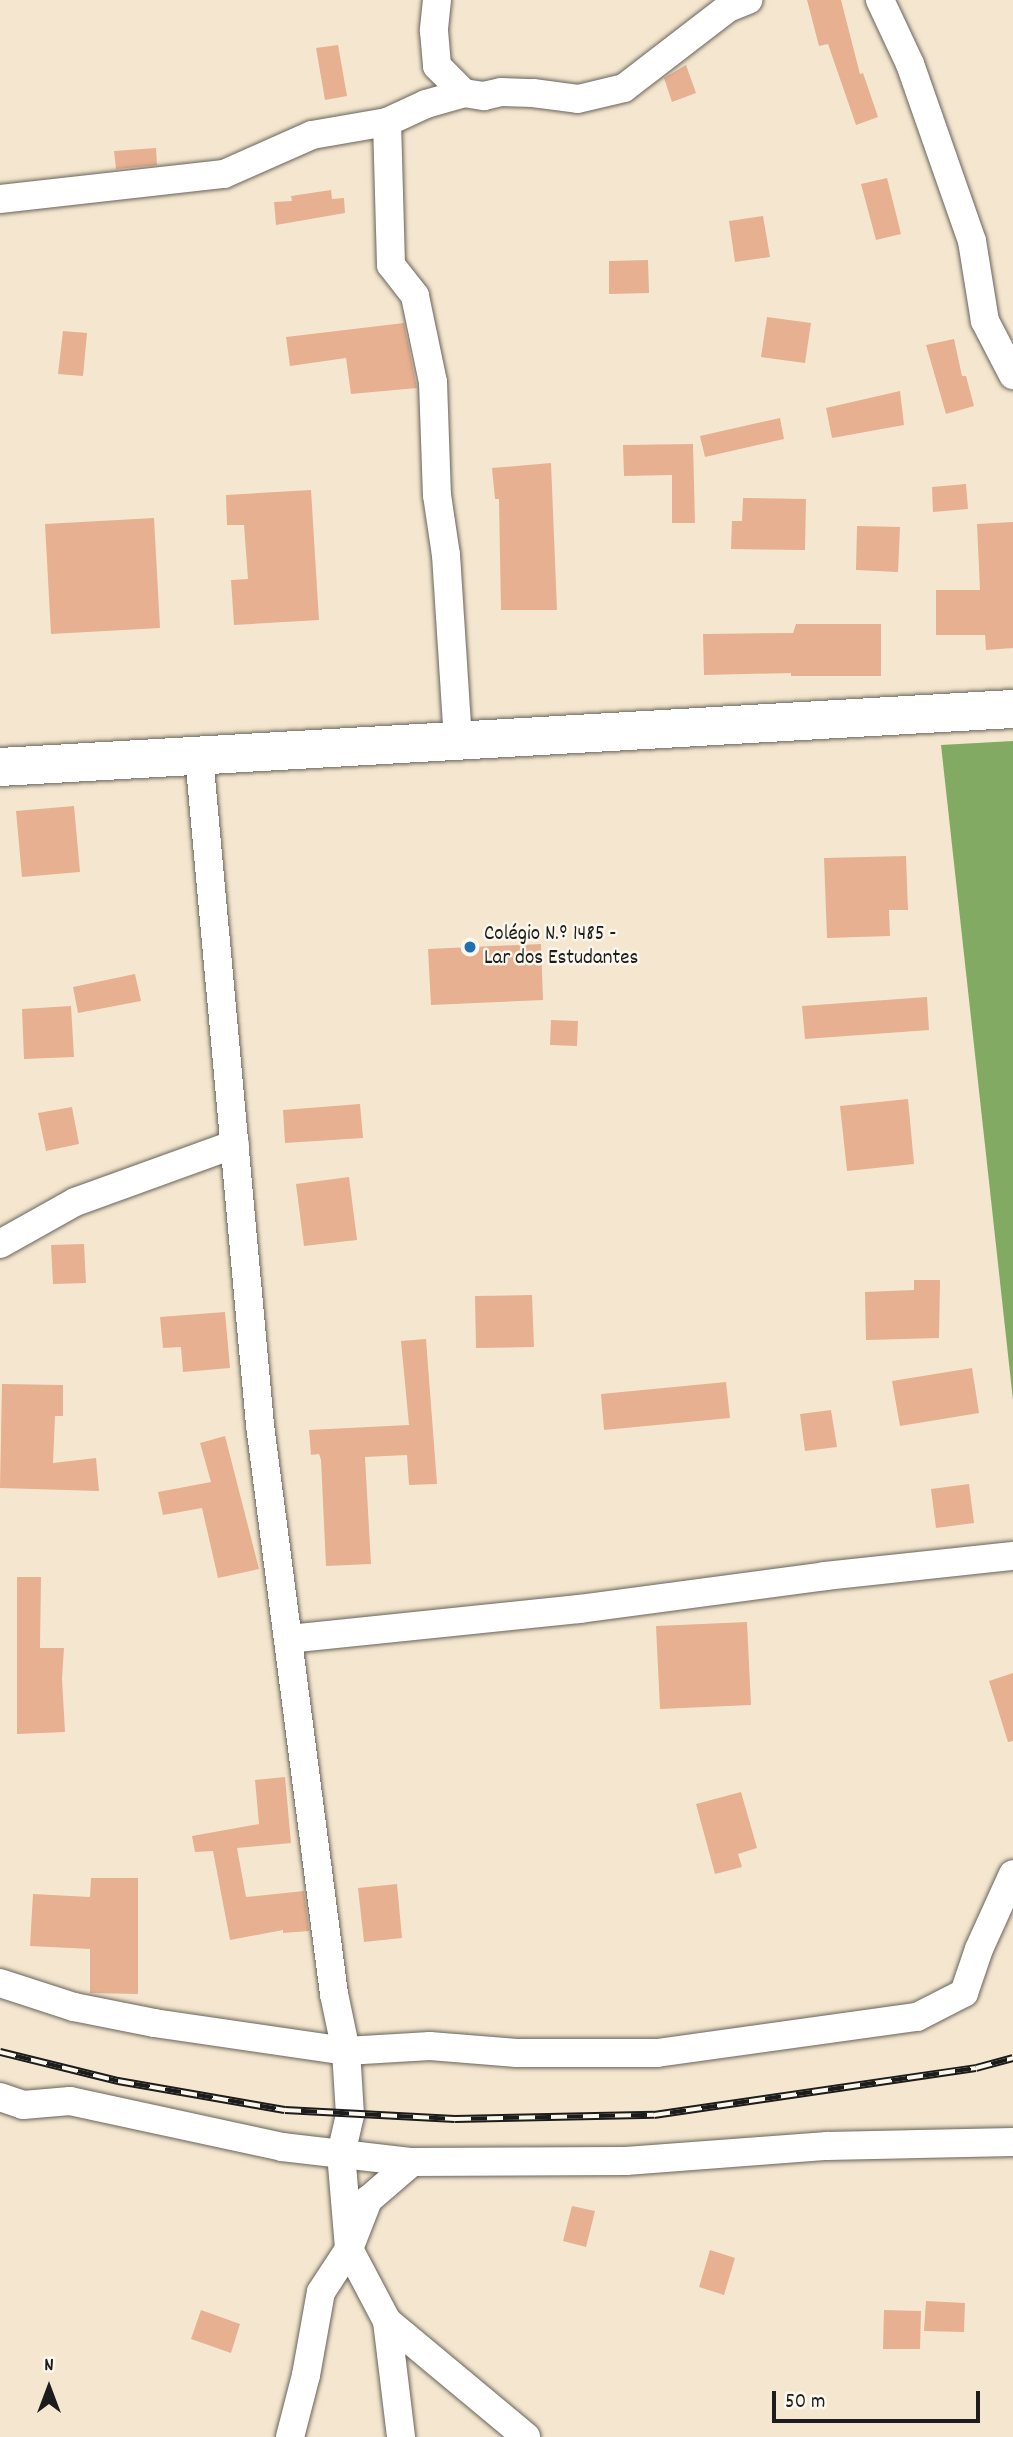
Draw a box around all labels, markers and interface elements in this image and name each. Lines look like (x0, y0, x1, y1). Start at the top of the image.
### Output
place label: Colégio N.º 1485 - Lar dos Estudantes (484, 922, 638, 972)
marker: Colégio N.º 1485 - Lar dos Estudantes (462, 939, 478, 955)
north arrow (14, 2353, 84, 2423)
text: N (44, 2353, 54, 2380)
scale bar (775, 2378, 983, 2422)
text: 50 m (785, 2388, 825, 2418)

